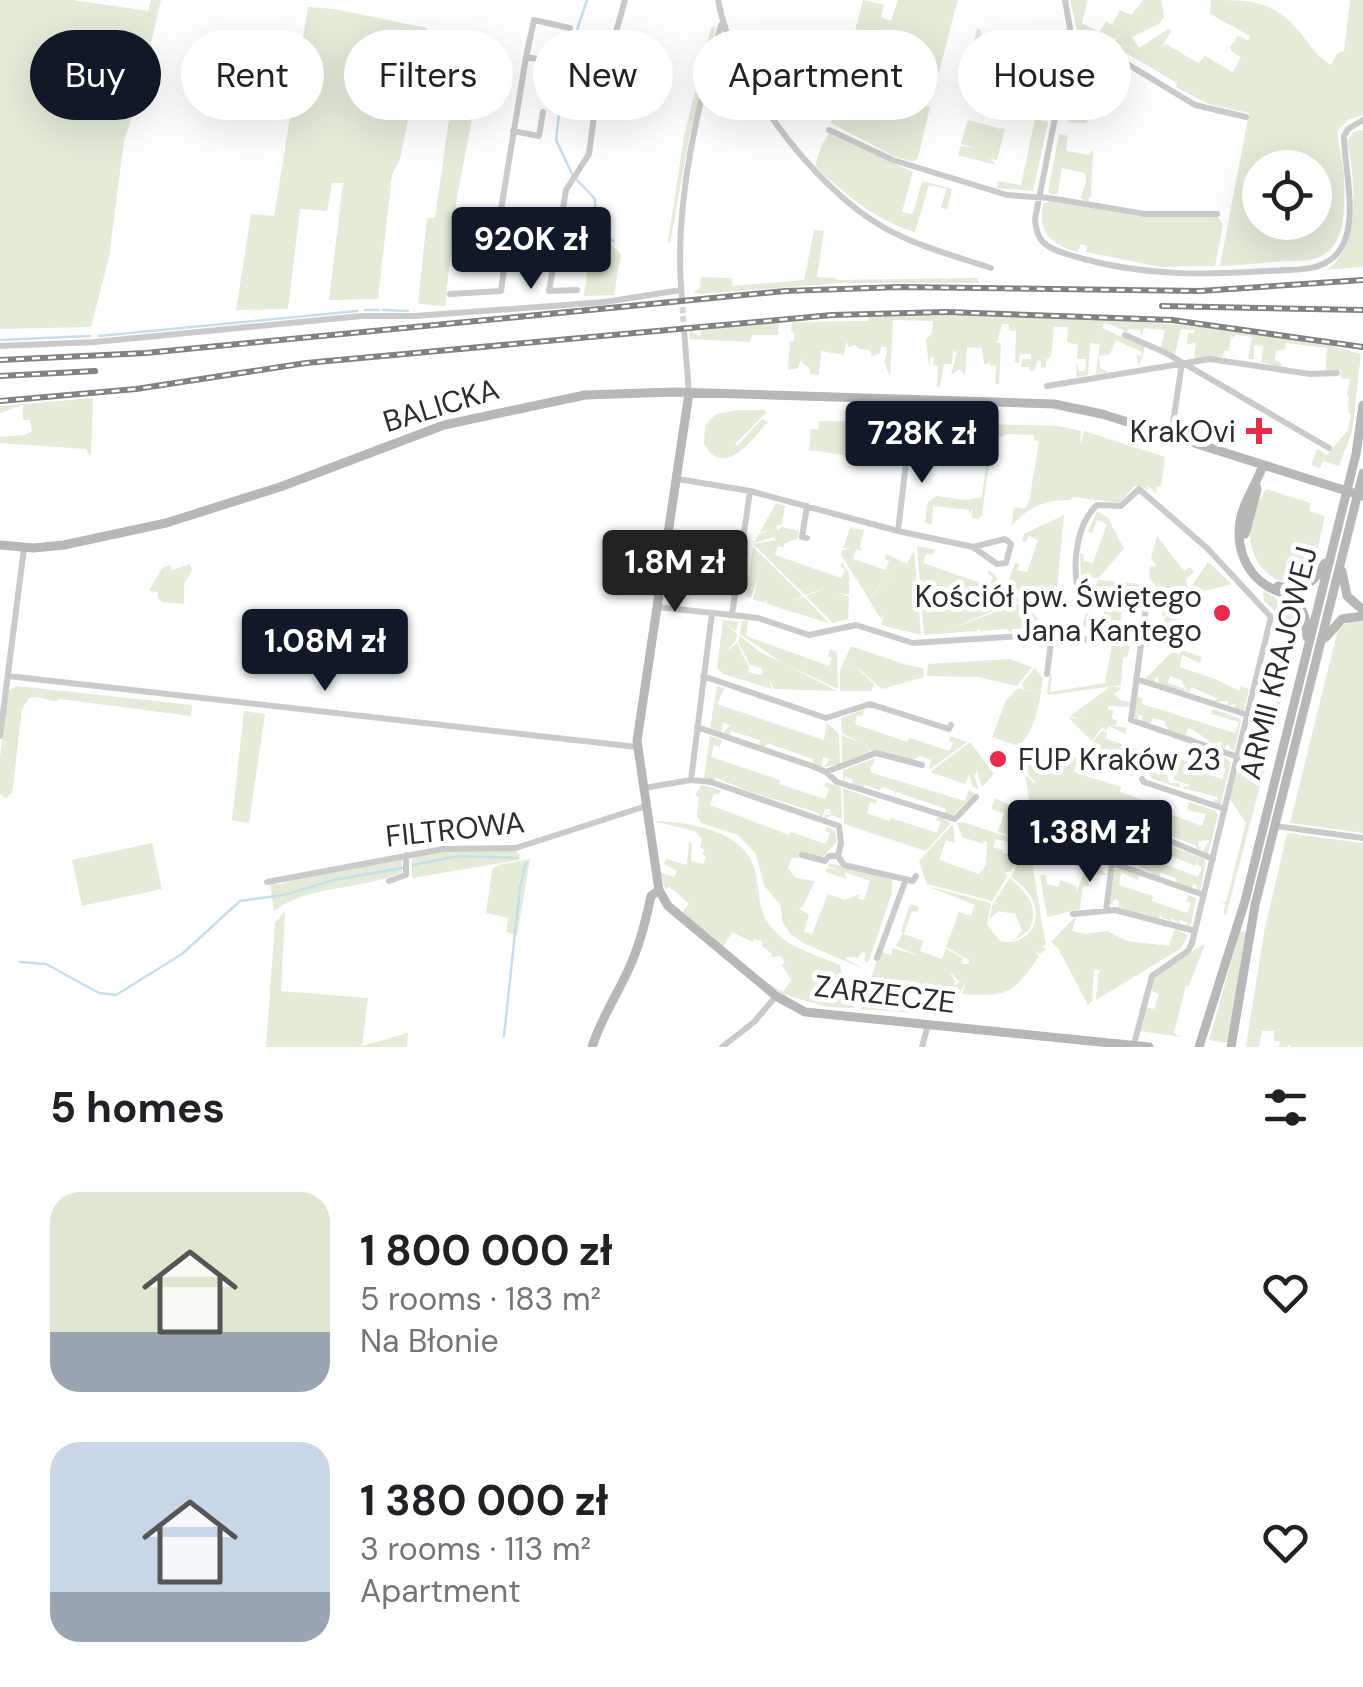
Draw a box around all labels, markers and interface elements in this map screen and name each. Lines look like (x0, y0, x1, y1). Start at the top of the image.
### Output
chip: Buy (30, 30, 161, 120)
chip: Rent (181, 30, 324, 120)
chip: Filters (344, 30, 513, 120)
chip: New (533, 30, 673, 120)
chip: Apartment (693, 30, 938, 120)
chip: House (958, 30, 1131, 120)
map controls (1242, 150, 1332, 240)
button: locate (1242, 150, 1332, 240)
pin: 920K zł (439, 207, 623, 292)
text: 920K zł (474, 218, 588, 260)
street label: BALICKA (378, 369, 504, 441)
pin: 728K zł (830, 401, 1014, 486)
text: 728K zł (868, 412, 976, 454)
place label: KrakOvi (1130, 412, 1236, 451)
marker: KrakOvi (1246, 418, 1272, 444)
pin: 1.8M zł (583, 530, 767, 615)
text: 1.8M zł (625, 541, 725, 583)
street label: ARMII KRAJOWEJ (1230, 542, 1326, 784)
place label: Kościół pw. Świętego Jana Kantego (915, 577, 1202, 650)
marker: Kościół pw. Świętego Jana Kantego (1211, 602, 1233, 624)
pin: 1.08M zł (222, 609, 428, 694)
text: 1.08M zł (264, 620, 386, 662)
place label: FUP Kraków 23 (1018, 740, 1221, 779)
marker: FUP Kraków 23 (987, 748, 1009, 770)
pin: 1.38M zł (987, 800, 1193, 885)
street label: FILTROWA (384, 802, 526, 856)
text: 1.38M zł (1030, 811, 1150, 853)
street label: ZARZECZE (812, 966, 958, 1022)
text: 5 homes (50, 1080, 225, 1135)
icon: filters (1258, 1080, 1313, 1135)
text: 1 800 000 zł (360, 1223, 612, 1278)
icon: home (130, 1232, 250, 1352)
icon: heart (1258, 1265, 1313, 1320)
text: 5 rooms · 183 m² (360, 1278, 601, 1320)
text: Na Błonie (360, 1320, 499, 1362)
text: 1 380 000 zł (360, 1473, 608, 1528)
icon: home (130, 1482, 250, 1602)
icon: heart (1258, 1515, 1313, 1570)
text: 3 rooms · 113 m² (360, 1528, 591, 1570)
text: Apartment (360, 1570, 521, 1612)

